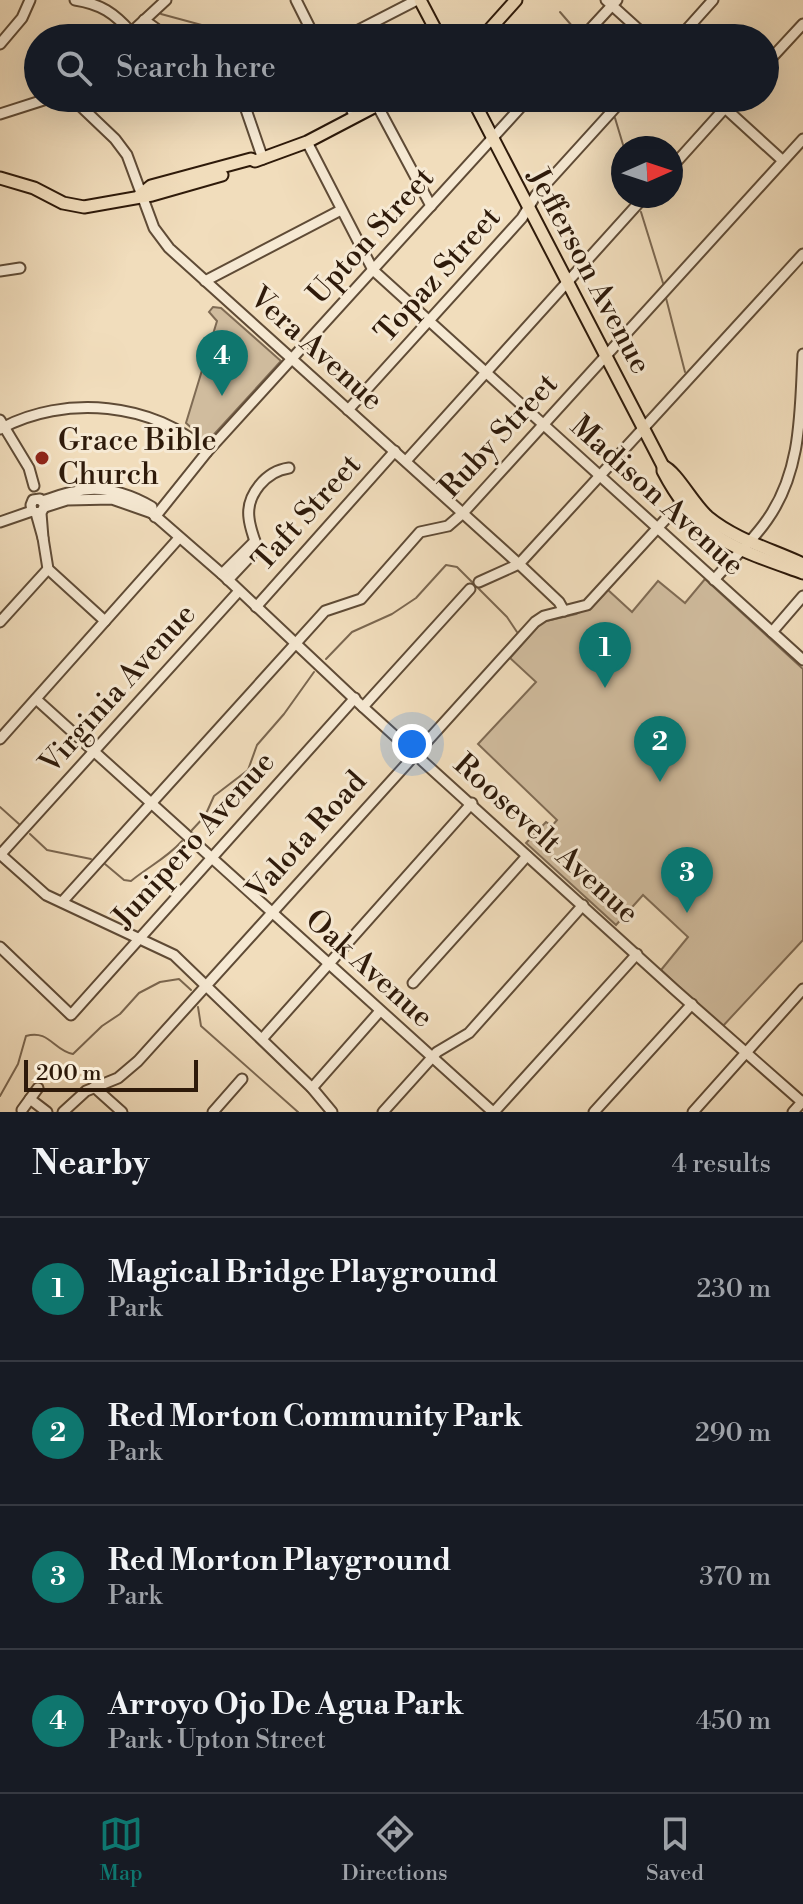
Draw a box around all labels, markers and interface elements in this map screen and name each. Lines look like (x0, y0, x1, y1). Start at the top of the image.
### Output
search box (24, 24, 779, 112)
icon: search (52, 46, 96, 90)
text: Search here (116, 49, 276, 87)
north arrow (611, 136, 683, 208)
street label: Upton Street (299, 159, 443, 312)
street label: Jefferson Avenue (518, 161, 659, 381)
street label: Topaz Street (367, 199, 509, 351)
street label: Vera Avenue (240, 278, 391, 419)
pin: 4 (196, 330, 248, 396)
street label: Ruby Street (432, 365, 567, 506)
street label: Madison Avenue (562, 408, 752, 584)
place label: Grace Bible Church (58, 422, 217, 494)
street label: Taft Street (244, 446, 370, 579)
marker: Grace Bible Church (33, 449, 51, 467)
street label: Virginia Avenue (31, 596, 204, 783)
pin: 1 (579, 622, 631, 688)
pin: 2 (634, 716, 686, 782)
your location (392, 724, 432, 764)
street label: Junipero Avenue (104, 744, 283, 937)
street label: Roosevelt Avenue (445, 746, 647, 932)
street label: Valota Road (238, 763, 375, 910)
pin: 3 (661, 847, 713, 913)
street label: Oak Avenue (297, 902, 441, 1036)
scale bar (24, 1056, 198, 1092)
text: 200 m (36, 1060, 102, 1087)
text: Nearby (32, 1143, 150, 1185)
text: 4 results (672, 1148, 771, 1180)
text: Magical Bridge Playground (108, 1254, 498, 1292)
text: 1 (52, 1273, 64, 1305)
text: 230 m (696, 1273, 771, 1305)
text: Park (108, 1292, 162, 1324)
text: Red Morton Community Park (108, 1398, 522, 1436)
text: 2 (50, 1417, 66, 1449)
text: 290 m (695, 1417, 771, 1449)
text: Park (108, 1436, 162, 1468)
text: Red Morton Playground (108, 1542, 451, 1580)
text: 3 (50, 1561, 66, 1593)
text: 370 m (699, 1561, 771, 1593)
text: Park (108, 1580, 162, 1612)
text: Arroyo Ojo De Agua Park (108, 1686, 463, 1724)
text: 4 (49, 1705, 67, 1737)
text: 450 m (696, 1705, 771, 1737)
text: Park · Upton Street (108, 1724, 326, 1756)
tab: Map (99, 1812, 143, 1887)
tab: Directions (342, 1812, 448, 1887)
tab: Saved (646, 1812, 704, 1887)

